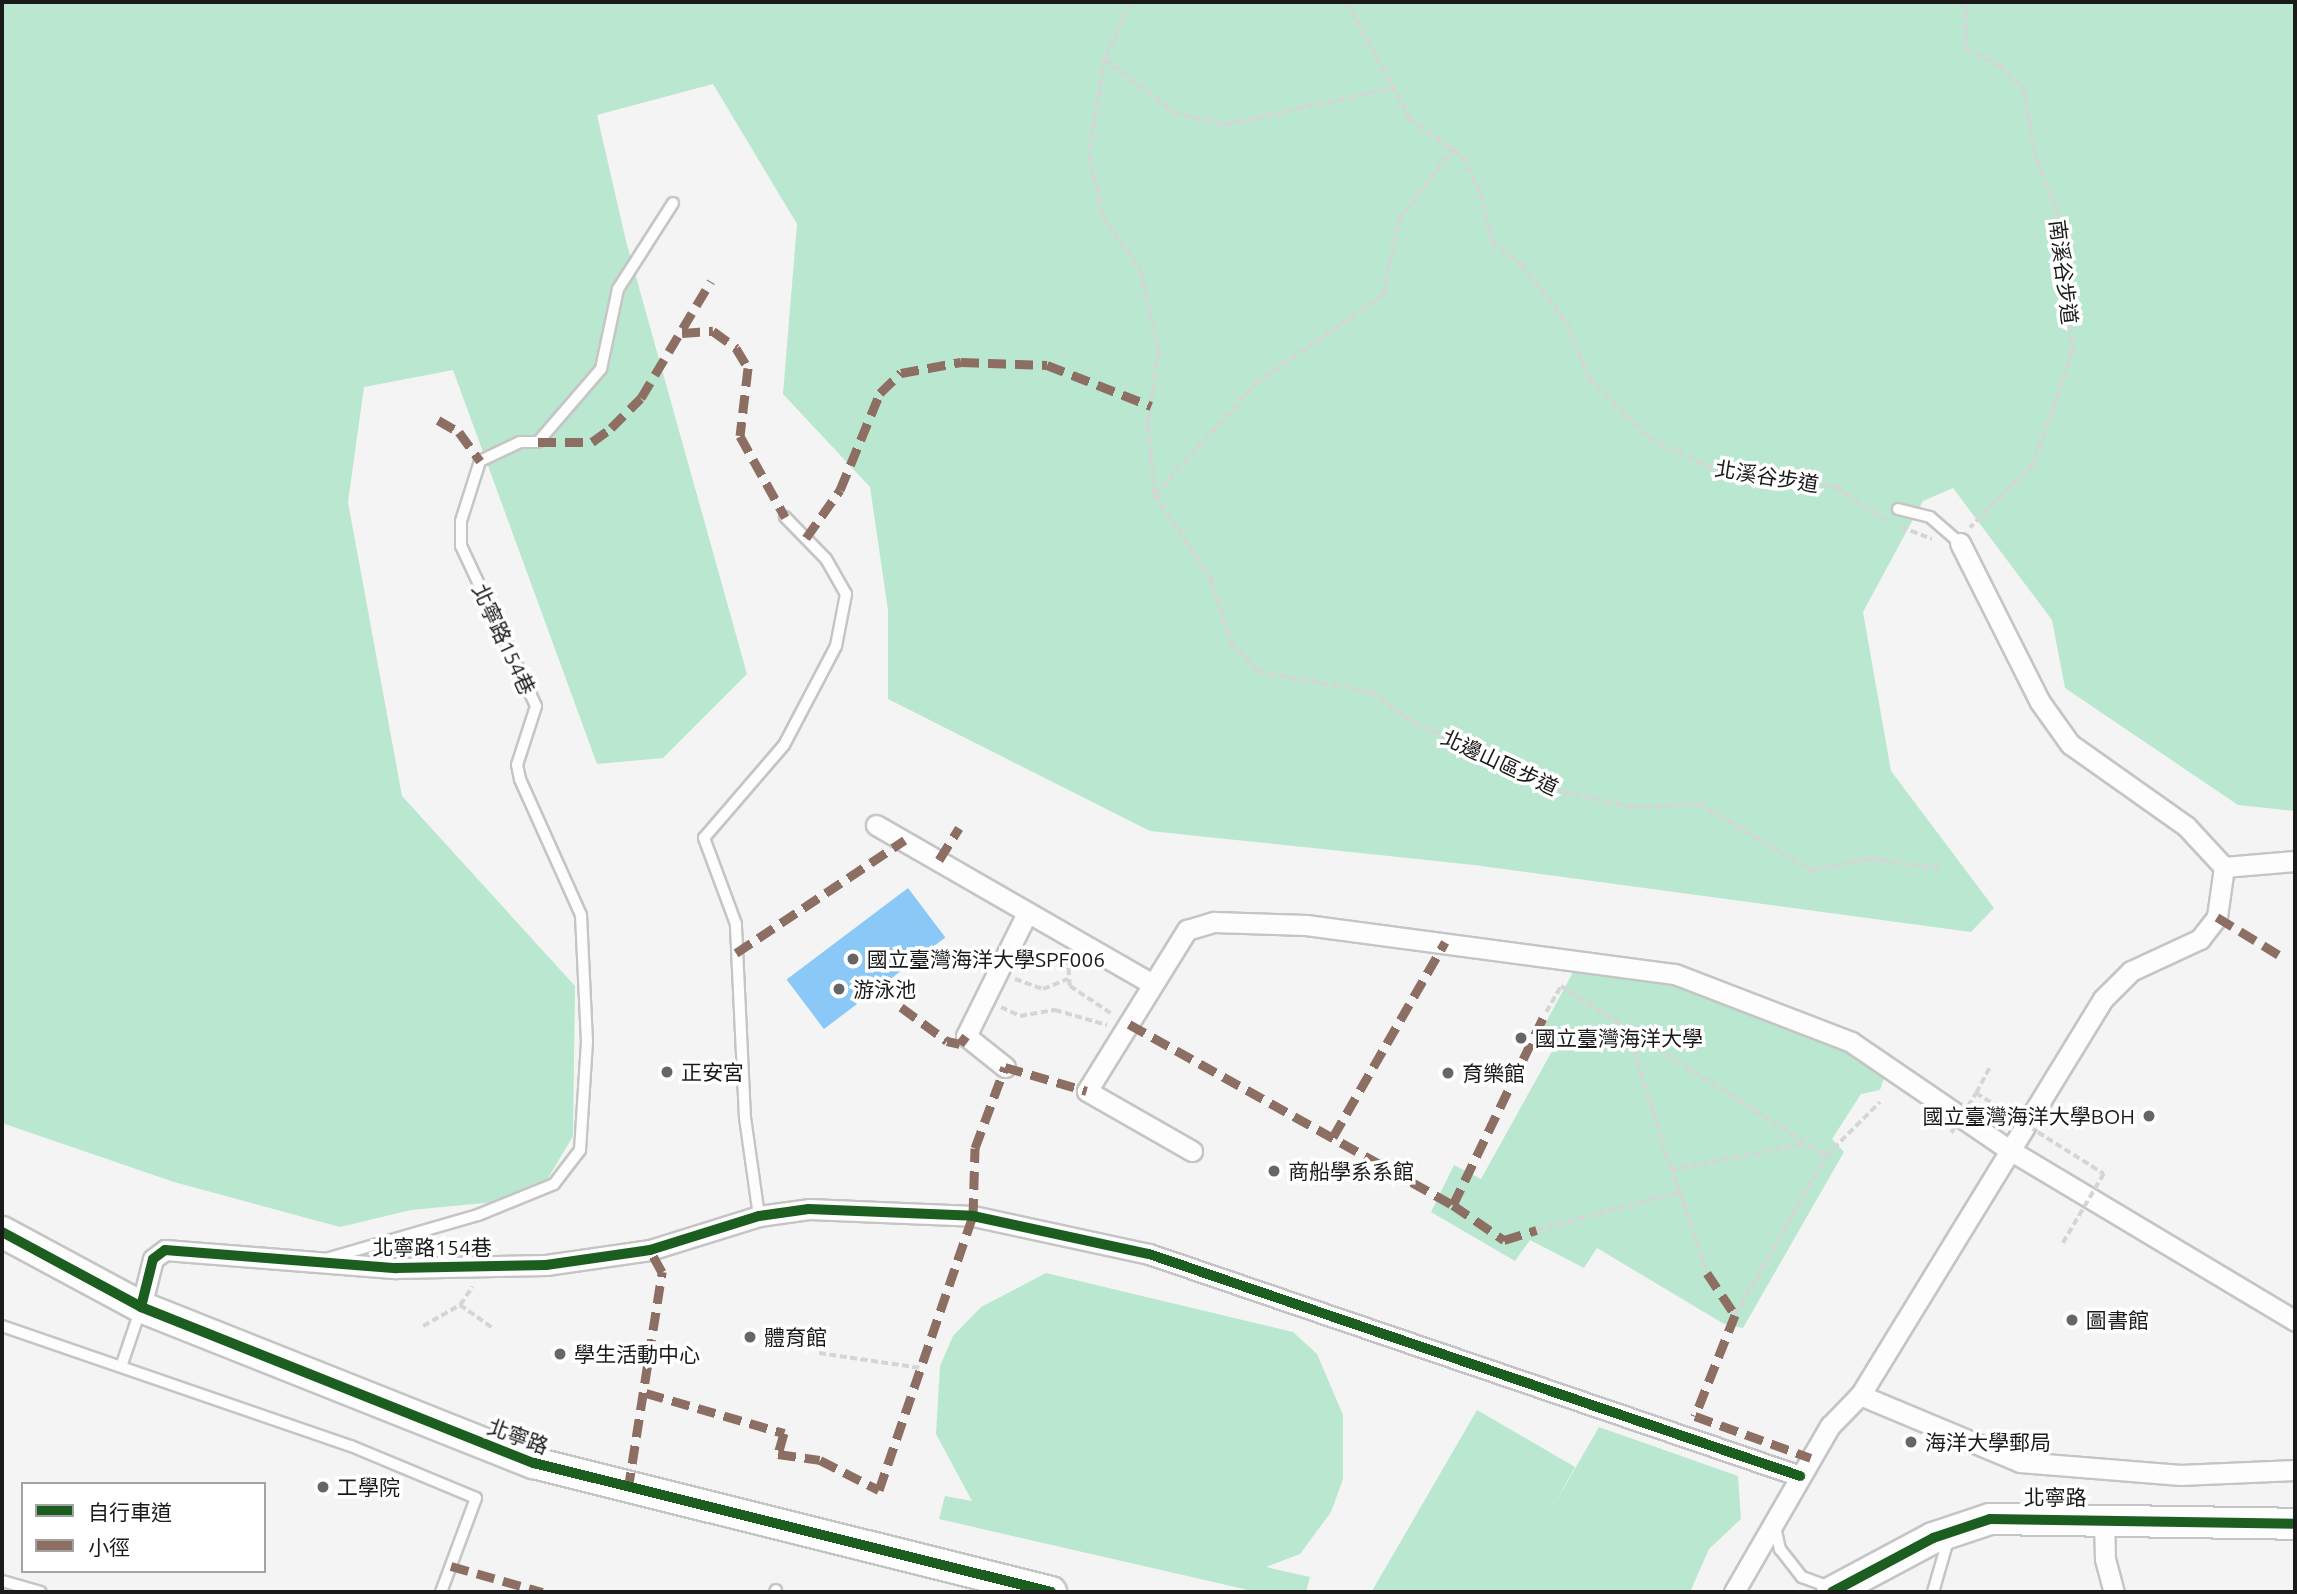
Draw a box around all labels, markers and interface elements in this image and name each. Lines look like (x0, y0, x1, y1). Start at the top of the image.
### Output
street label: 南溪谷步道 (2045, 218, 2083, 326)
street label: 北溪谷步道 (1713, 455, 1821, 497)
street label: 北寧路154巷 (467, 580, 541, 698)
street label: 北邊山區步道 (1438, 724, 1562, 800)
place label: 國立臺灣海洋大學SPF006 (867, 946, 1105, 972)
marker: 國立臺灣海洋大學SPF006 (845, 951, 861, 967)
place label: 游泳池 (853, 976, 916, 1002)
marker: 游泳池 (831, 981, 847, 997)
place label: 國立臺灣海洋大學 (1535, 1025, 1703, 1051)
marker: 國立臺灣海洋大學 (1513, 1030, 1529, 1046)
place label: 正安宮 (681, 1059, 744, 1085)
place label: 育樂館 (1462, 1060, 1525, 1086)
marker: 正安宮 (659, 1064, 675, 1080)
marker: 育樂館 (1440, 1065, 1456, 1081)
place label: 國立臺灣海洋大學BOH (1923, 1103, 2135, 1129)
marker: 國立臺灣海洋大學BOH (2141, 1108, 2157, 1124)
place label: 商船學系系館 (1288, 1158, 1414, 1184)
marker: 商船學系系館 (1266, 1163, 1282, 1179)
street label: 北寧路154巷 (372, 1234, 492, 1260)
place label: 圖書館 (2086, 1307, 2149, 1333)
marker: 圖書館 (2064, 1312, 2080, 1328)
place label: 體育館 (764, 1324, 827, 1350)
marker: 體育館 (742, 1329, 758, 1345)
place label: 學生活動中心 (574, 1341, 700, 1367)
marker: 學生活動中心 (552, 1346, 568, 1362)
street label: 北寧路 (484, 1413, 552, 1459)
place label: 海洋大學郵局 (1925, 1429, 2051, 1455)
marker: 海洋大學郵局 (1903, 1434, 1919, 1450)
place label: 工學院 (337, 1474, 400, 1500)
marker: 工學院 (315, 1479, 331, 1495)
legend (21, 1482, 266, 1573)
street label: 北寧路 (2024, 1484, 2086, 1510)
text: 自行車道 (88, 1500, 172, 1524)
text: 小徑 (88, 1535, 130, 1559)

